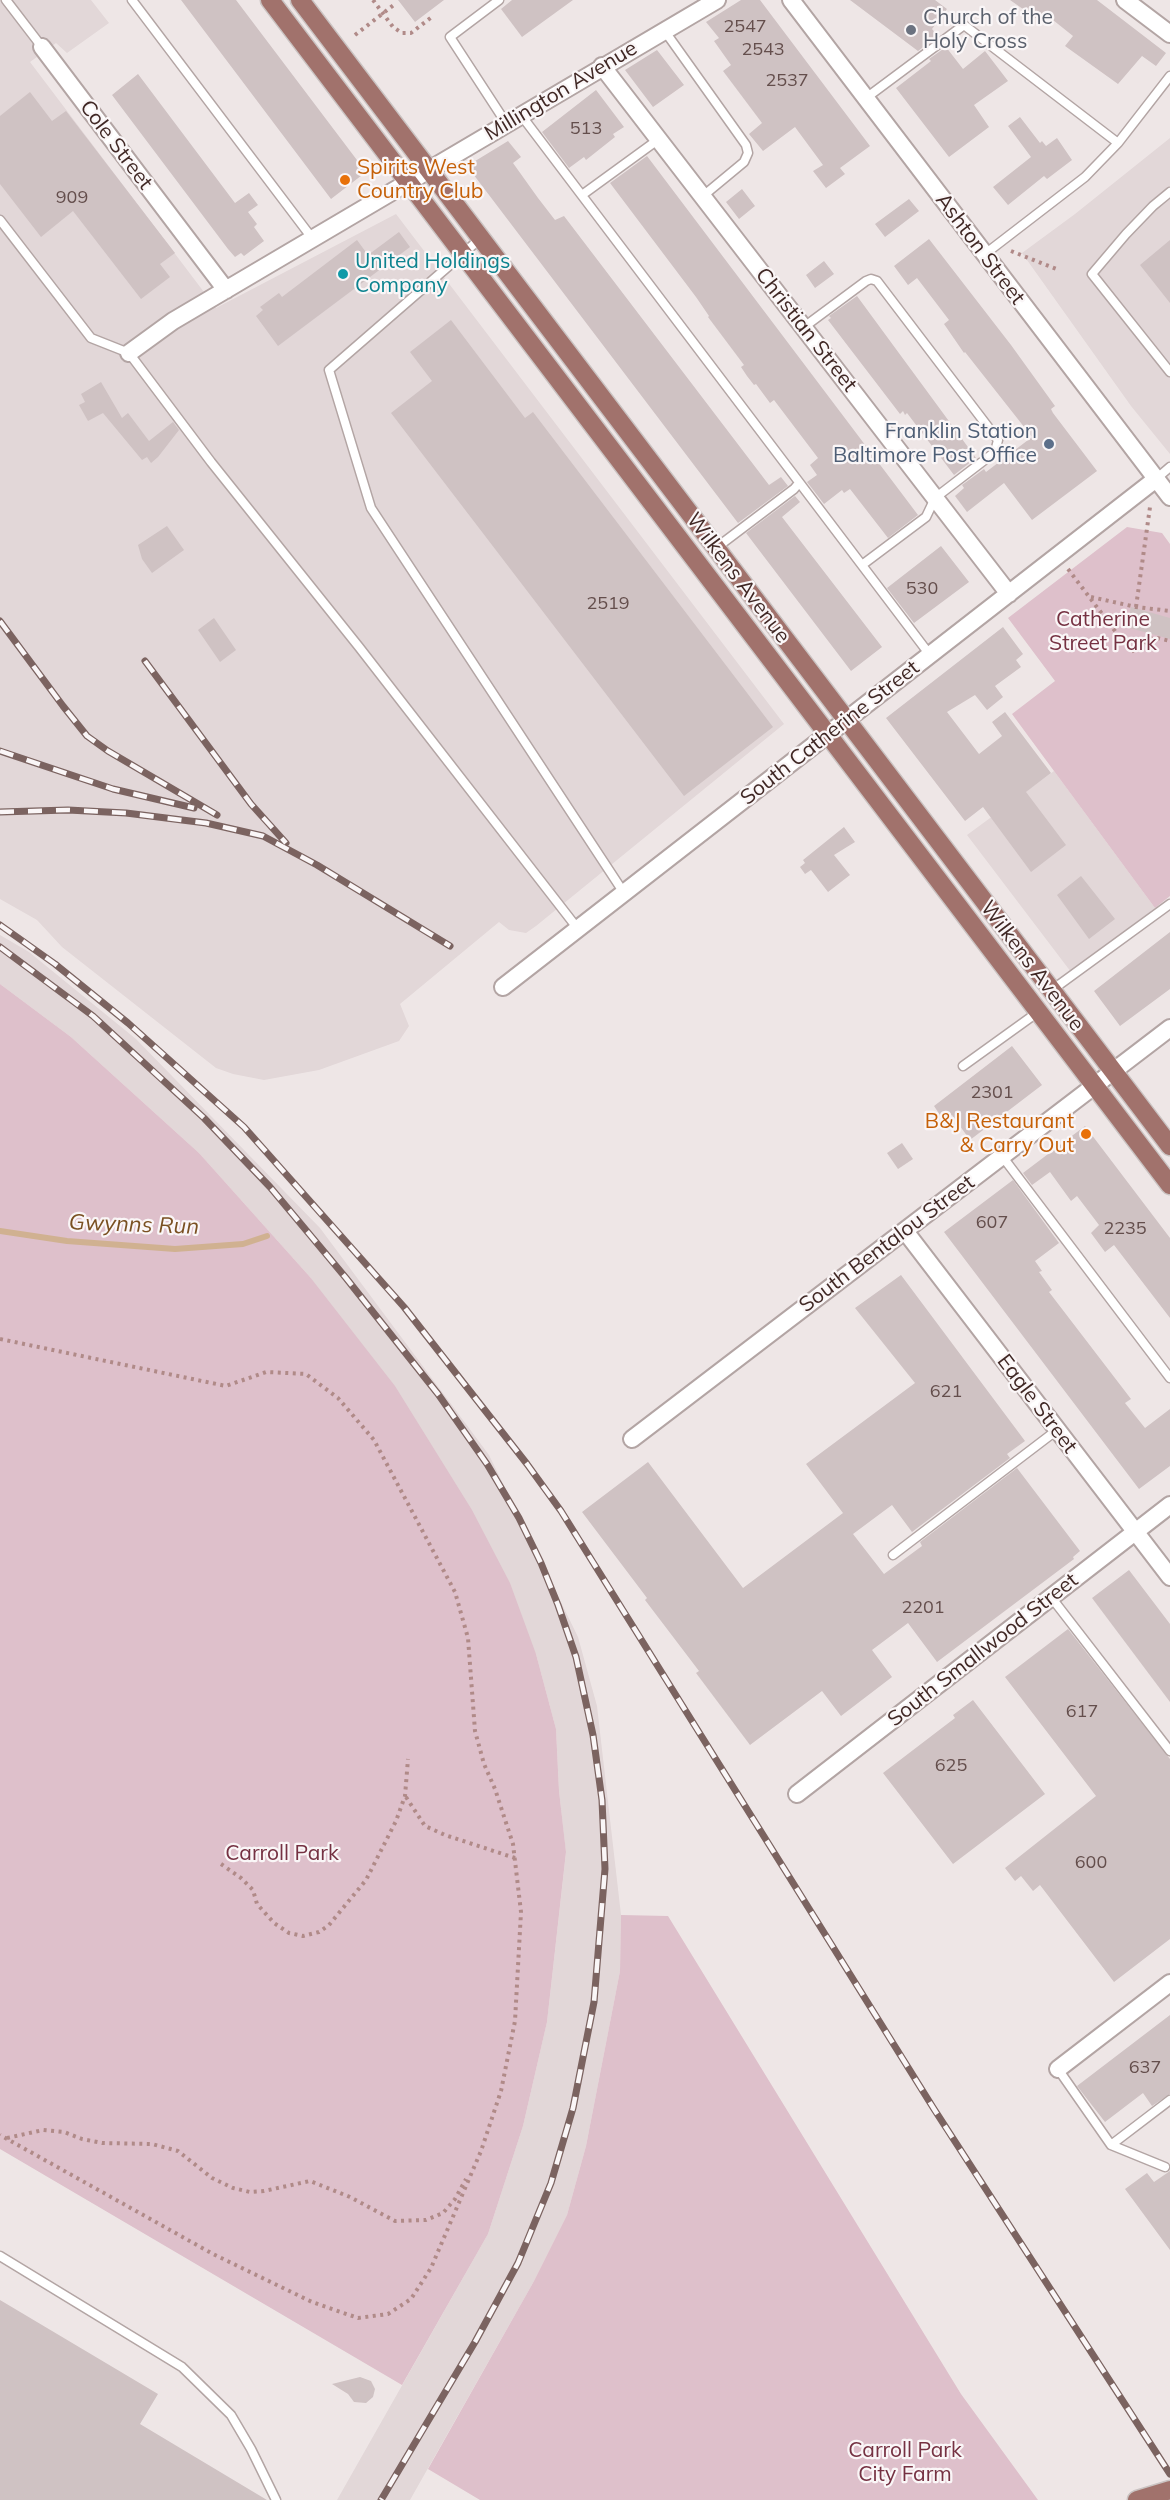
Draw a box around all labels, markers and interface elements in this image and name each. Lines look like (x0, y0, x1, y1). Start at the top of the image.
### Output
place label: Church of the Holy Cross (923, 5, 1053, 55)
house number: 2547 (723, 16, 767, 38)
marker: Church of the Holy Cross (904, 23, 918, 37)
street label: Millington Avenue (480, 36, 642, 146)
house number: 2543 (741, 39, 785, 61)
house number: 2537 (765, 70, 809, 92)
street label: Cole Street (74, 95, 158, 195)
house number: 513 (570, 118, 602, 140)
place label: Spirits West Country Club (357, 155, 483, 205)
marker: Spirits West Country Club (338, 173, 352, 187)
house number: 909 (56, 187, 88, 209)
street label: Ashton Street (930, 188, 1030, 310)
place label: United Holdings Company (355, 249, 510, 299)
street label: Christian Street (750, 263, 862, 397)
marker: United Holdings Company (336, 267, 350, 281)
place label: Franklin Station Baltimore Post Office (833, 419, 1037, 469)
marker: Franklin Station Baltimore Post Office (1042, 437, 1056, 451)
street label: Wilkens Avenue (681, 508, 795, 648)
house number: 530 (906, 578, 938, 600)
house number: 2519 (586, 593, 630, 615)
park label: Catherine Street Park (1049, 607, 1157, 657)
street label: South Catherine Street (736, 655, 924, 811)
street label: Wilkens Avenue (975, 896, 1089, 1036)
house number: 2301 (970, 1082, 1014, 1104)
place label: B&J Restaurant & Carry Out (925, 1109, 1074, 1159)
marker: B&J Restaurant & Carry Out (1079, 1127, 1093, 1141)
street label: South Bentalou Street (794, 1170, 980, 1318)
water label: Gwynns Run (68, 1210, 200, 1240)
house number: 607 (976, 1212, 1008, 1234)
house number: 2235 (1103, 1218, 1147, 1240)
street label: Eagle Street (992, 1350, 1082, 1458)
house number: 621 (930, 1381, 962, 1403)
street label: South Smallwood Street (883, 1568, 1083, 1732)
house number: 2201 (901, 1597, 945, 1619)
house number: 617 (1066, 1701, 1098, 1723)
house number: 625 (935, 1755, 967, 1777)
park label: Carroll Park (225, 1841, 339, 1867)
house number: 600 (1075, 1852, 1107, 1874)
house number: 637 (1129, 2057, 1161, 2079)
park label: Carroll Park City Farm (848, 2438, 962, 2488)

